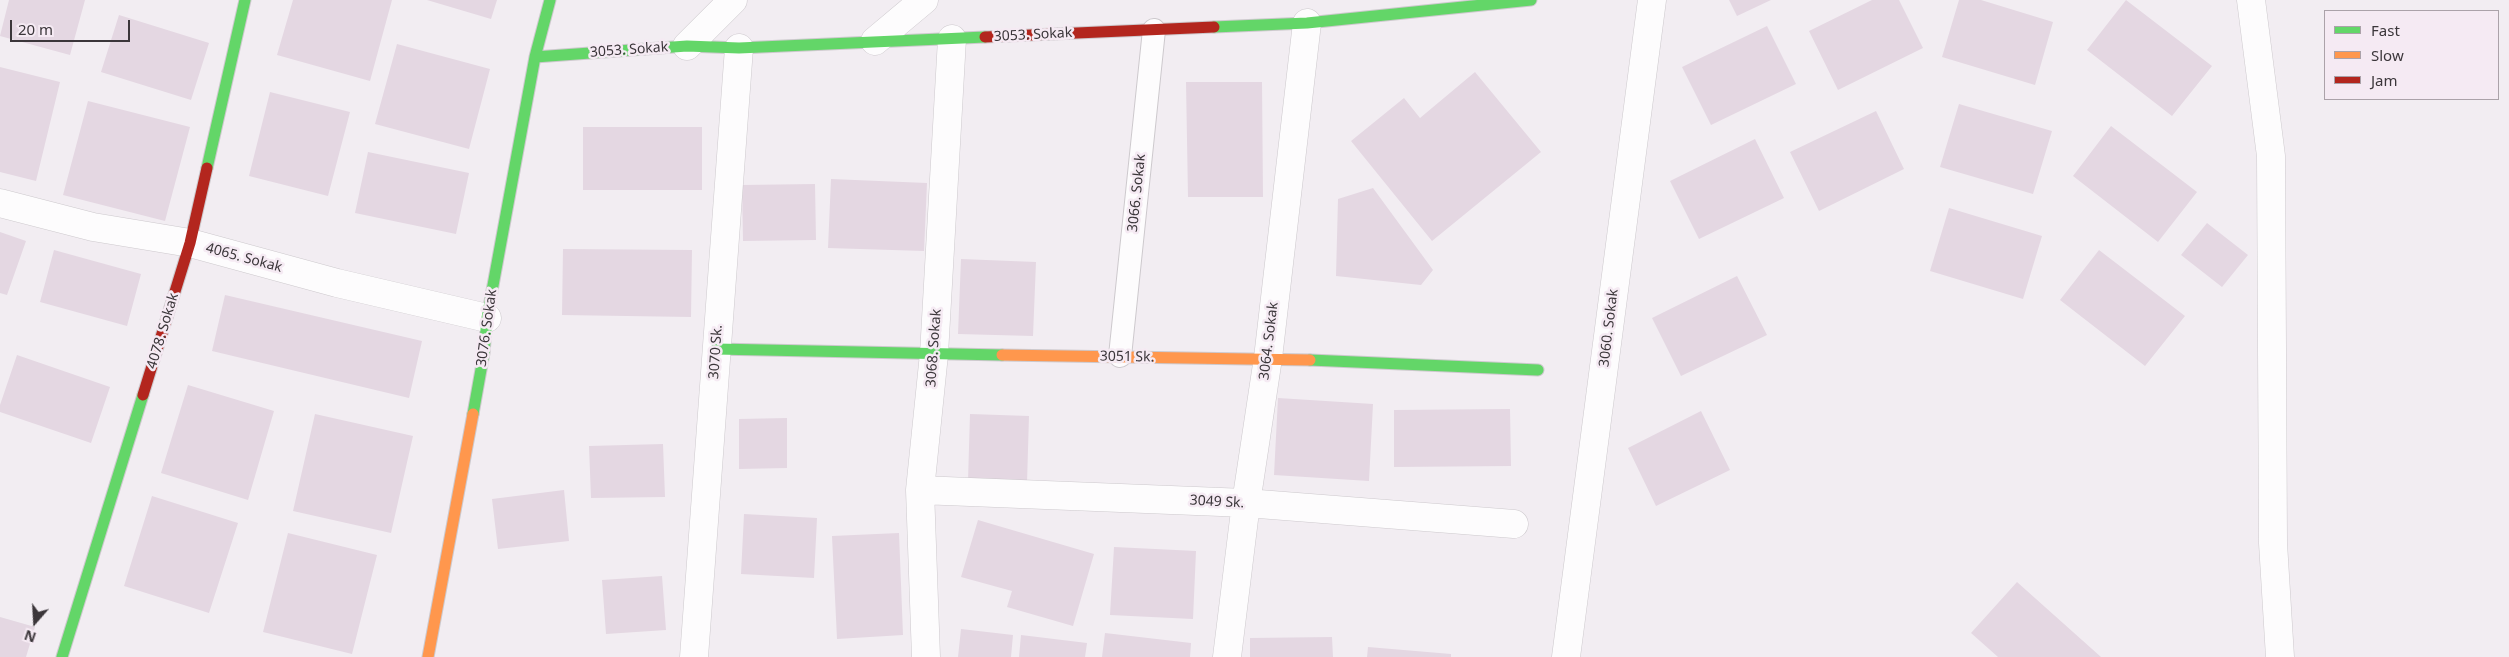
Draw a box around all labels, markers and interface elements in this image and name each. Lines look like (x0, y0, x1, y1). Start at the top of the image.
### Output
scale bar (12, 10, 132, 42)
legend (2324, 10, 2499, 100)
text: 20 m (18, 19, 53, 39)
text: Fast (2371, 20, 2400, 40)
street label: 3053. Sokak (993, 25, 1073, 45)
street label: 3053. Sokak (589, 39, 669, 61)
text: Slow (2371, 45, 2404, 65)
text: Jam (2371, 70, 2398, 90)
street label: 3066. Sokak (1125, 153, 1149, 233)
street label: 4065. Sokak (204, 240, 284, 276)
street label: 3076. Sokak (473, 288, 501, 368)
street label: 3060. Sokak (1596, 288, 1622, 368)
street label: 4078. Sokak (144, 291, 182, 371)
street label: 3064. Sokak (1256, 301, 1282, 381)
street label: 3068. Sokak (923, 308, 945, 388)
street label: 3070 Sk. (706, 324, 726, 380)
street label: 3051 Sk. (1100, 348, 1154, 366)
street label: 3049 Sk. (1189, 492, 1245, 512)
north arrow (10, 597, 60, 647)
text: N (21, 626, 38, 647)

